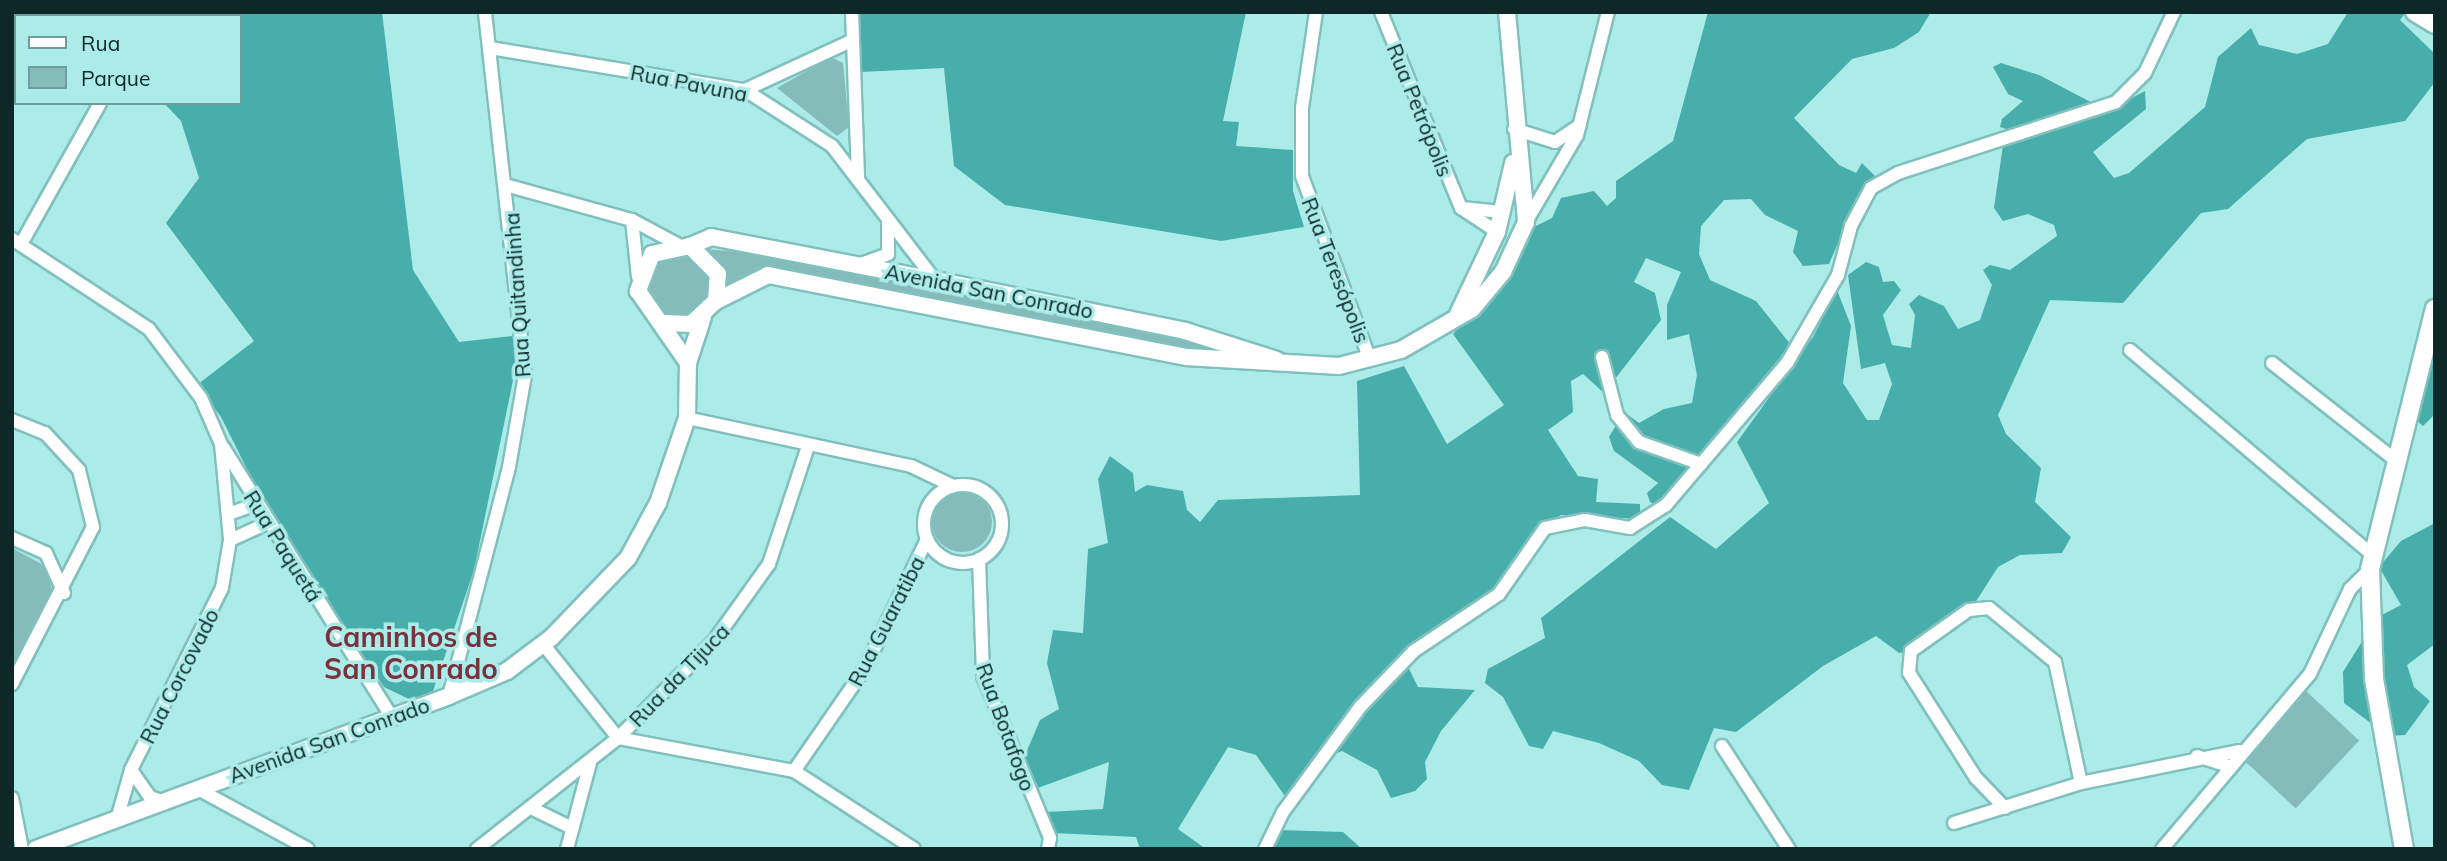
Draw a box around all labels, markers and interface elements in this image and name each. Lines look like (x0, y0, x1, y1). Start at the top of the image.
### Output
legend (14, 14, 242, 105)
text: Rua (81, 30, 120, 56)
street label: Rua Petrópolis (1382, 40, 1458, 180)
street label: Rua Pavuna (628, 59, 750, 107)
text: Parque (81, 65, 150, 91)
street label: Rua Teresópolis (1297, 194, 1375, 346)
street label: Rua Quitandinha (499, 212, 535, 378)
street label: Avenida San Conrado (883, 258, 1095, 324)
street label: Rua Paquetá (239, 486, 327, 606)
street label: Rua Guaratiba (842, 552, 930, 690)
street label: Rua Corcovado (134, 604, 224, 748)
street label: Rua da Tijuca (624, 618, 734, 732)
district label: Caminhos de San Conrado (324, 620, 498, 686)
street label: Rua Botafogo (971, 660, 1041, 794)
street label: Avenida San Conrado (225, 692, 433, 788)

